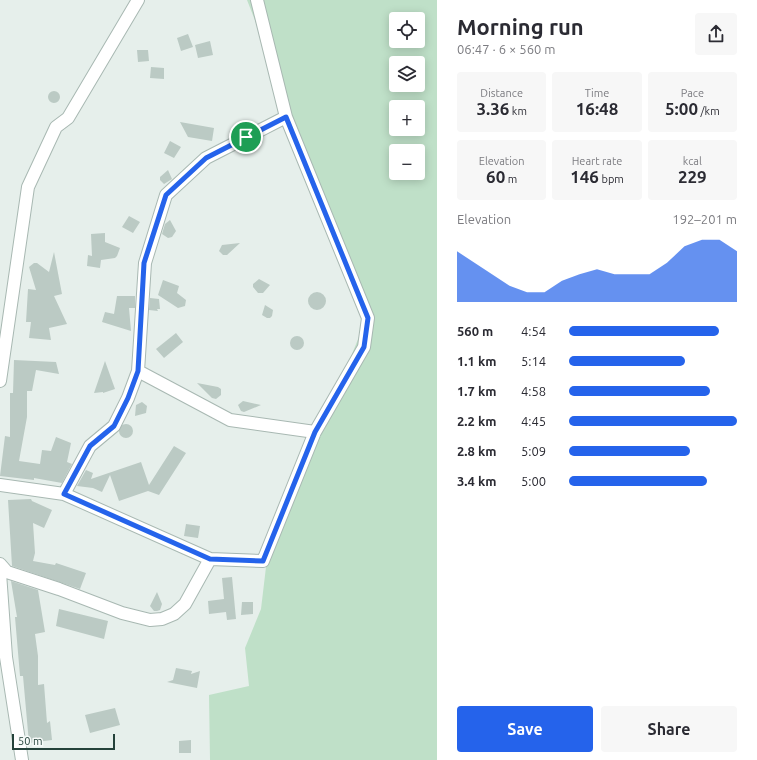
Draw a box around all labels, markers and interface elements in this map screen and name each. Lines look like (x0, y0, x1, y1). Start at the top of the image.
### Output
map controls (389, 12, 425, 180)
button: locate (389, 12, 425, 48)
button: share (695, 13, 737, 55)
text: Morning run (457, 14, 584, 39)
text: 06:47 · 6 × 560 m (457, 42, 556, 56)
button: layers (389, 56, 425, 92)
text: Distance (480, 87, 523, 99)
text: Time (585, 87, 609, 99)
text: Pace (681, 87, 704, 99)
text: 3.36 (476, 99, 509, 118)
text: 16:48 (576, 99, 618, 118)
text: 5:00 (665, 99, 698, 118)
button: + (389, 100, 425, 136)
text: km (509, 105, 527, 117)
text: /km (698, 105, 720, 117)
pin (229, 120, 263, 154)
icon: arrive (235, 126, 257, 148)
button: − (389, 144, 425, 180)
text: Elevation (479, 155, 525, 167)
text: Heart rate (572, 155, 622, 167)
text: kcal (683, 155, 702, 167)
text: 60 (486, 167, 505, 186)
text: 146 (570, 167, 599, 186)
text: 229 (678, 167, 707, 186)
text: m (505, 173, 517, 185)
text: bpm (599, 173, 624, 185)
text: Elevation (457, 212, 511, 226)
text: 192–201 m (672, 212, 737, 226)
text: 560 m (457, 324, 493, 338)
text: 4:54 (521, 324, 546, 338)
text: 1.1 km (457, 354, 496, 368)
text: 5:14 (521, 354, 546, 368)
text: 1.7 km (457, 384, 496, 398)
text: 4:58 (521, 384, 546, 398)
text: 2.2 km (457, 414, 496, 428)
text: 4:45 (521, 414, 546, 428)
text: 2.8 km (457, 444, 496, 458)
text: 5:09 (521, 444, 546, 458)
text: 3.4 km (457, 474, 496, 488)
text: 5:00 (521, 474, 546, 488)
button: Save (457, 706, 593, 752)
button: Share (601, 706, 737, 752)
scale bar (12, 732, 115, 751)
text: 50 m (18, 735, 42, 747)

